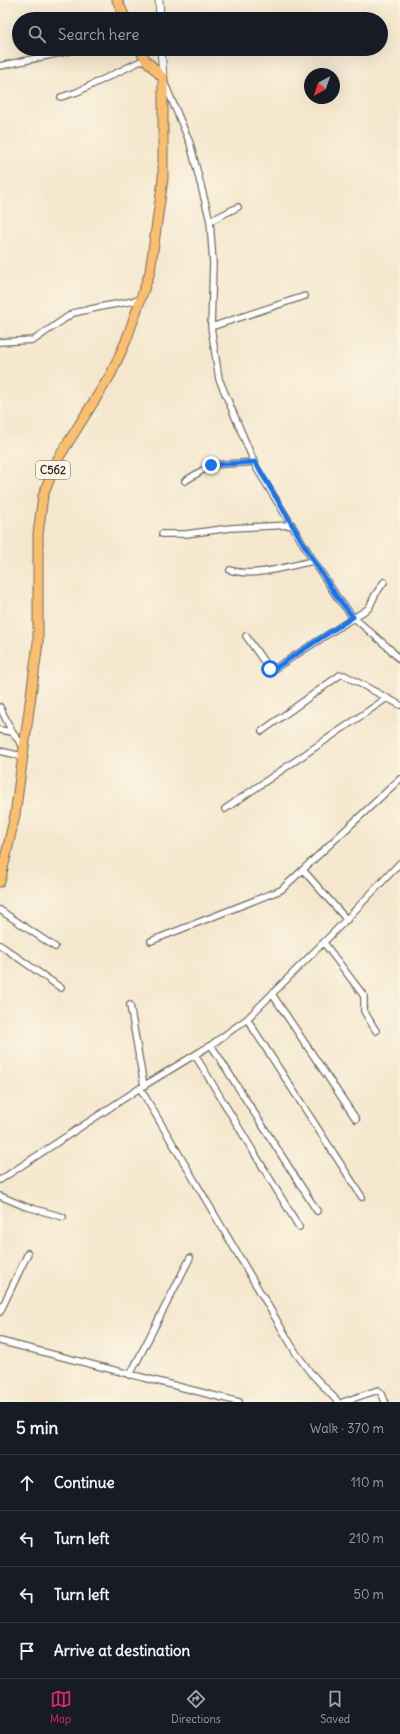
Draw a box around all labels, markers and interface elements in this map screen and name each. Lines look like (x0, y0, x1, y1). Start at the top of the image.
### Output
search box (12, 12, 388, 56)
icon: search (26, 23, 48, 45)
text: Search here (58, 25, 139, 44)
north arrow (304, 68, 340, 104)
route end (202, 456, 220, 474)
road number: C562 (36, 461, 70, 479)
route start (261, 660, 279, 678)
text: 5 min (16, 1417, 58, 1439)
text: Walk · 370 m (310, 1420, 384, 1437)
icon: ahead (16, 1472, 38, 1494)
text: Continue (54, 1473, 115, 1492)
text: 110 m (351, 1474, 384, 1491)
icon: left (16, 1528, 38, 1550)
text: Turn left (54, 1529, 109, 1548)
text: 210 m (349, 1530, 384, 1547)
icon: left (16, 1584, 38, 1606)
text: Turn left (54, 1585, 109, 1604)
text: 50 m (353, 1586, 384, 1603)
icon: arrive (16, 1640, 38, 1662)
text: Arrive at destination (54, 1641, 190, 1660)
tab: Map (50, 1688, 72, 1726)
tab: Directions (171, 1688, 221, 1726)
tab: Saved (320, 1688, 350, 1726)

